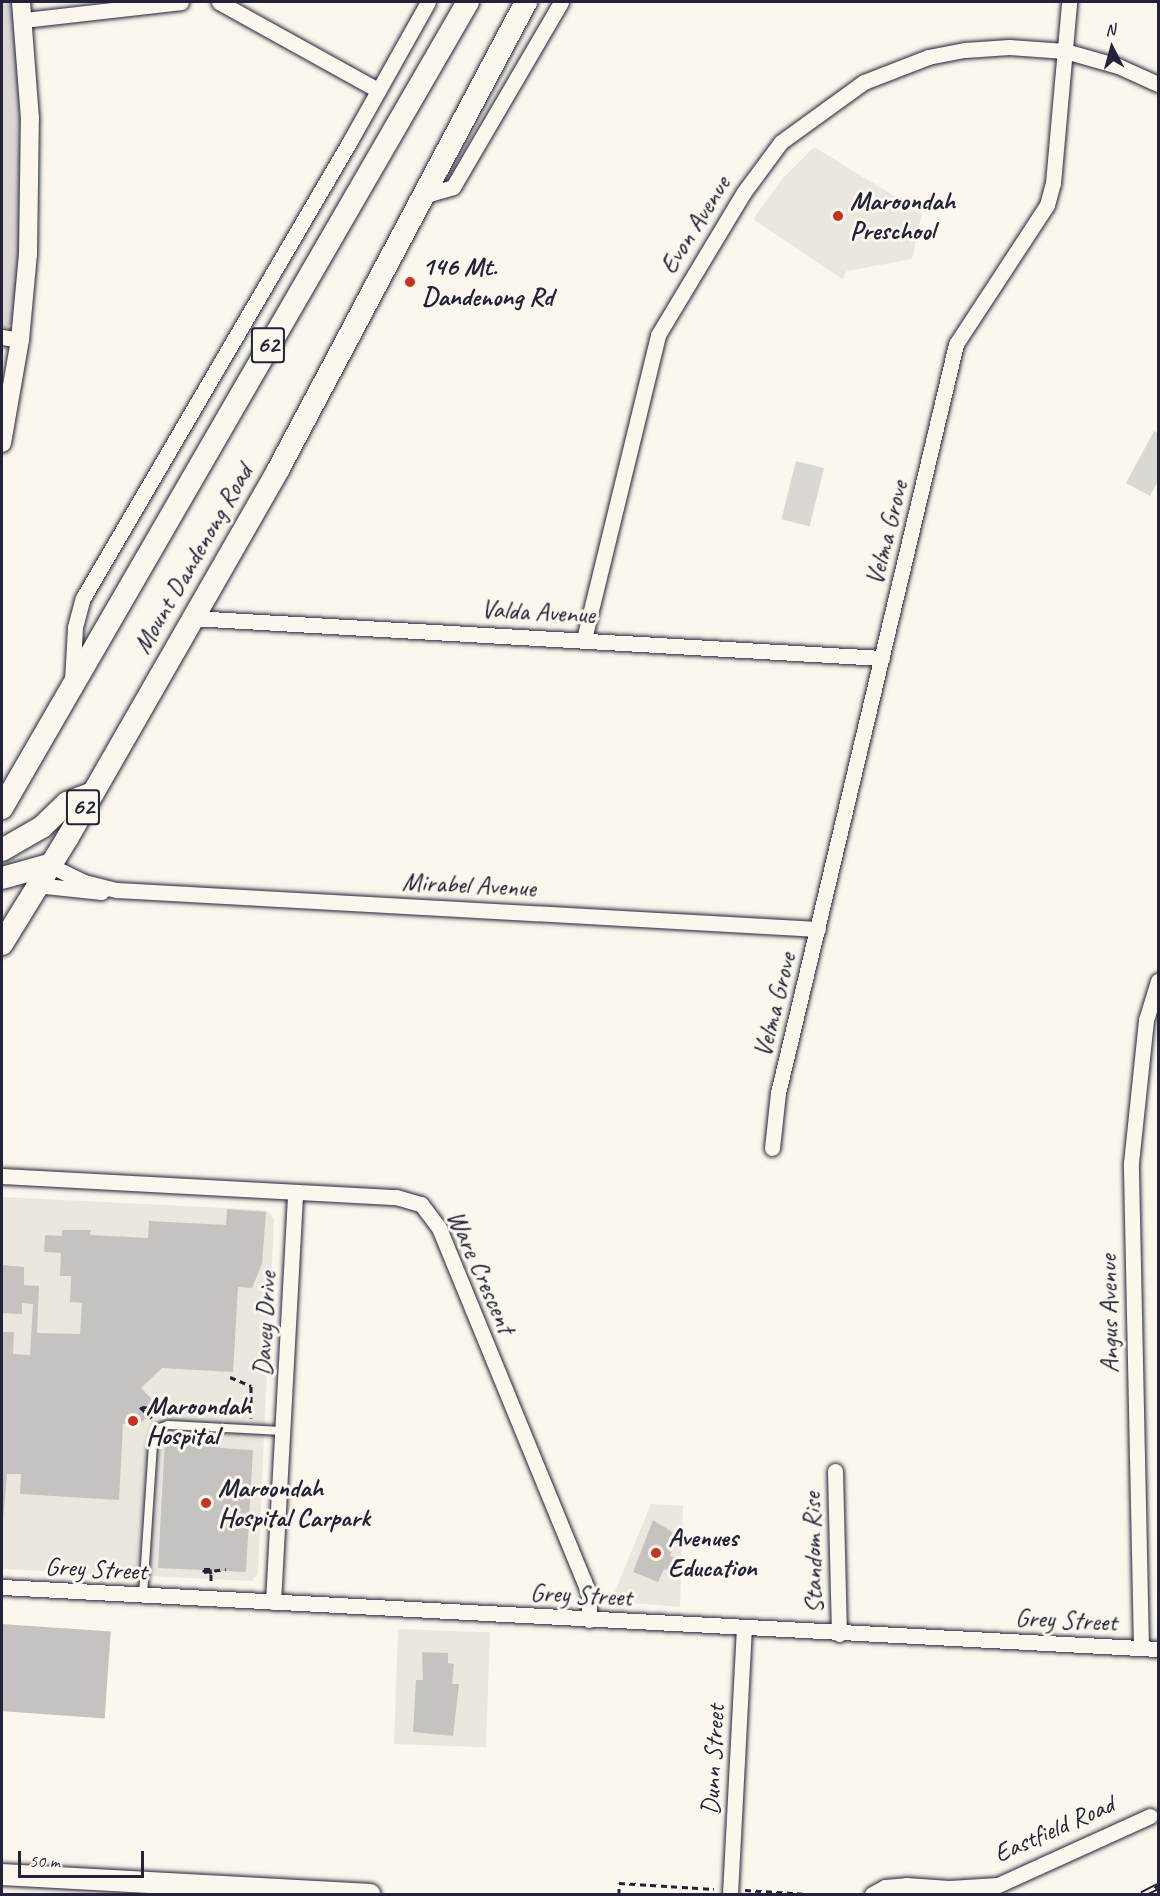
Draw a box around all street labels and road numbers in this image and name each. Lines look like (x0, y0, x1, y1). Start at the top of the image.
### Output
street label: Evon Avenue (653, 171, 737, 279)
road number: 62 (250, 324, 286, 366)
street label: Mount Dandenong Road (126, 459, 260, 659)
street label: Velma Grove (859, 478, 915, 588)
street label: Valda Avenue (480, 593, 596, 631)
road number: 62 (65, 786, 101, 828)
street label: Mirabel Avenue (401, 866, 537, 904)
street label: Velma Grove (747, 950, 803, 1060)
street label: Ware Crescent (440, 1206, 522, 1338)
street label: Angus Avenue (1092, 1255, 1126, 1373)
street label: Davey Drive (247, 1271, 283, 1377)
street label: Standom Rise (796, 1492, 830, 1614)
street label: Grey Street (44, 1551, 148, 1587)
street label: Grey Street (529, 1577, 633, 1613)
street label: Grey Street (1014, 1602, 1118, 1638)
street label: Dunn Street (695, 1704, 731, 1816)
street label: Eastfield Road (989, 1789, 1119, 1869)

